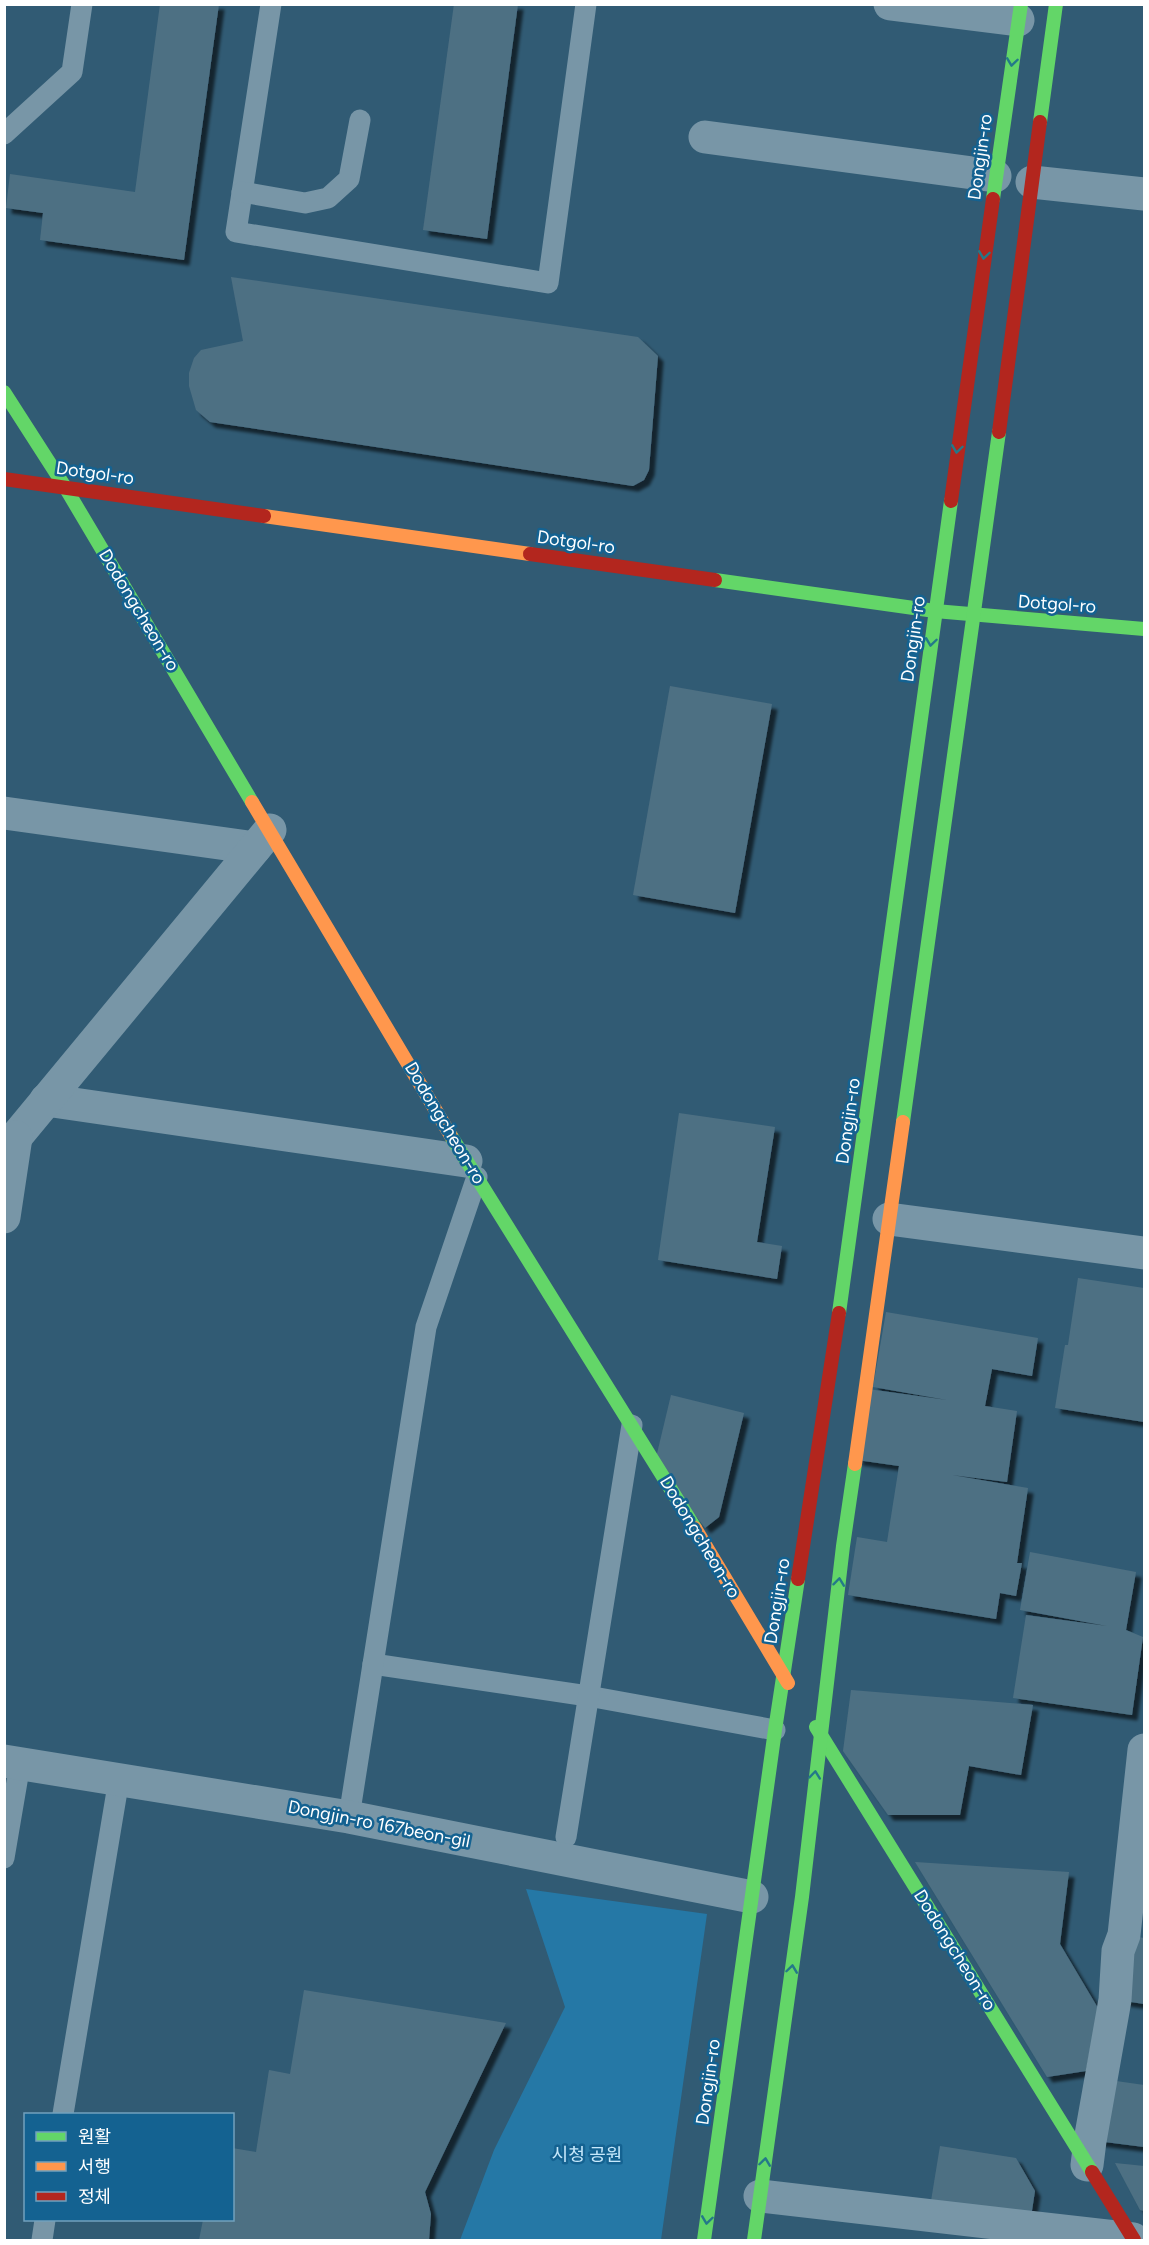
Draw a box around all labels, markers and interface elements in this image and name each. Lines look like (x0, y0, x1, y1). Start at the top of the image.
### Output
one-way arrow (1007, 58, 1019, 67)
street label: Dongjin-ro (963, 113, 997, 201)
one-way arrow (979, 251, 991, 260)
one-way arrow (952, 444, 964, 453)
street label: Dotgol-ro (55, 457, 135, 489)
street label: Dotgol-ro (536, 526, 616, 558)
street label: Dodongcheon-ro (94, 545, 184, 675)
street label: Dotgol-ro (1017, 590, 1097, 618)
street label: Dongjin-ro (896, 595, 930, 683)
one-way arrow (925, 637, 937, 646)
street label: Dodongcheon-ro (400, 1058, 490, 1188)
street label: Dongjin-ro (831, 1077, 865, 1165)
street label: Dodongcheon-ro (655, 1472, 745, 1602)
street label: Dongjin-ro (759, 1557, 795, 1645)
one-way arrow (832, 1577, 844, 1586)
one-way arrow (808, 1771, 821, 1780)
street label: Dongjin-ro 167beon-gil (286, 1796, 472, 1852)
street label: Dodongcheon-ro (909, 1885, 1001, 2015)
one-way arrow (785, 1964, 798, 1973)
street label: Dongjin-ro (691, 2038, 725, 2126)
legend (24, 2113, 234, 2221)
text: 원활 (78, 2126, 111, 2148)
park label: 시청 공원 (552, 2144, 622, 2166)
text: 서행 (78, 2156, 111, 2178)
one-way arrow (759, 2157, 771, 2166)
text: 정체 (78, 2186, 111, 2208)
one-way arrow (702, 2215, 714, 2224)

